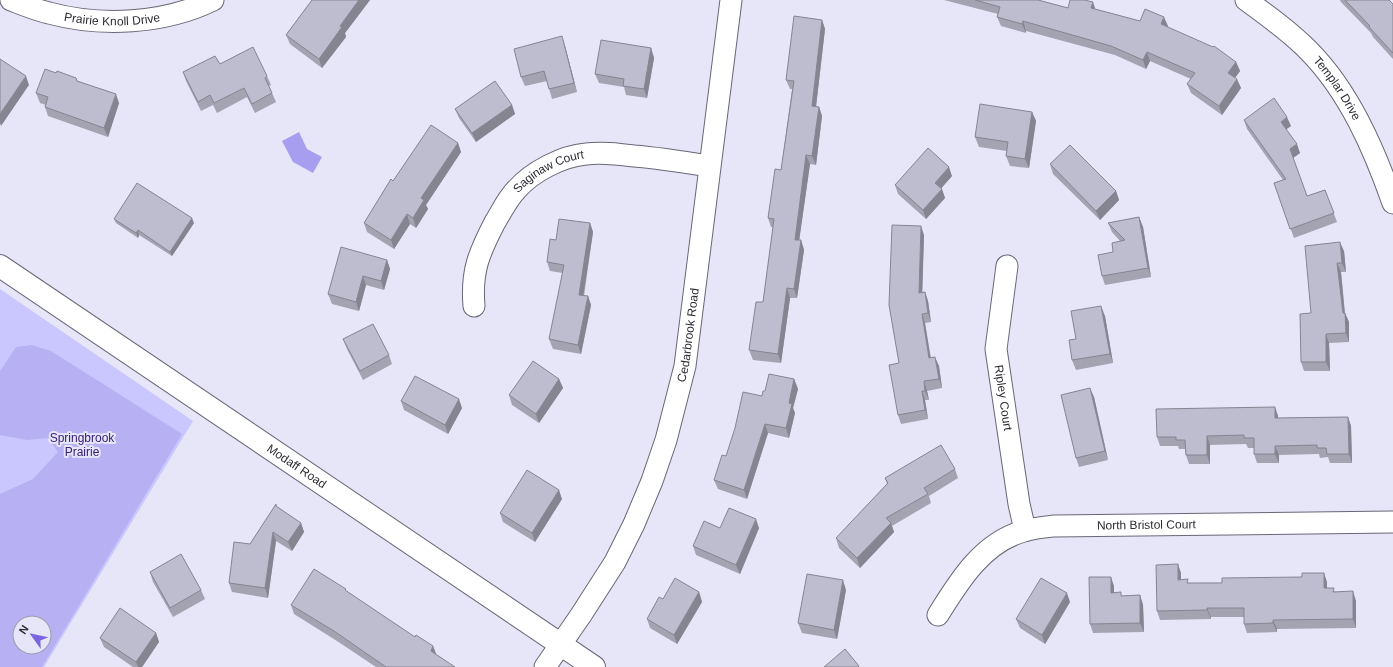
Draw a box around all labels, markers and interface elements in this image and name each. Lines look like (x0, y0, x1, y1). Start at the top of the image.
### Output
street label: Prairie Knoll Drive (63, 10, 161, 28)
street label: Templar Drive (1310, 53, 1364, 123)
street label: Saginaw Court (510, 147, 585, 195)
street label: Cedarbrook Road (674, 287, 702, 384)
street label: Ripley Court (991, 364, 1015, 432)
park label: Springbrook Prairie (50, 431, 115, 459)
street label: Modaff Road (264, 441, 329, 491)
street label: North Bristol Court (1097, 517, 1196, 532)
north arrow (12, 615, 52, 655)
text: N (16, 623, 31, 636)

